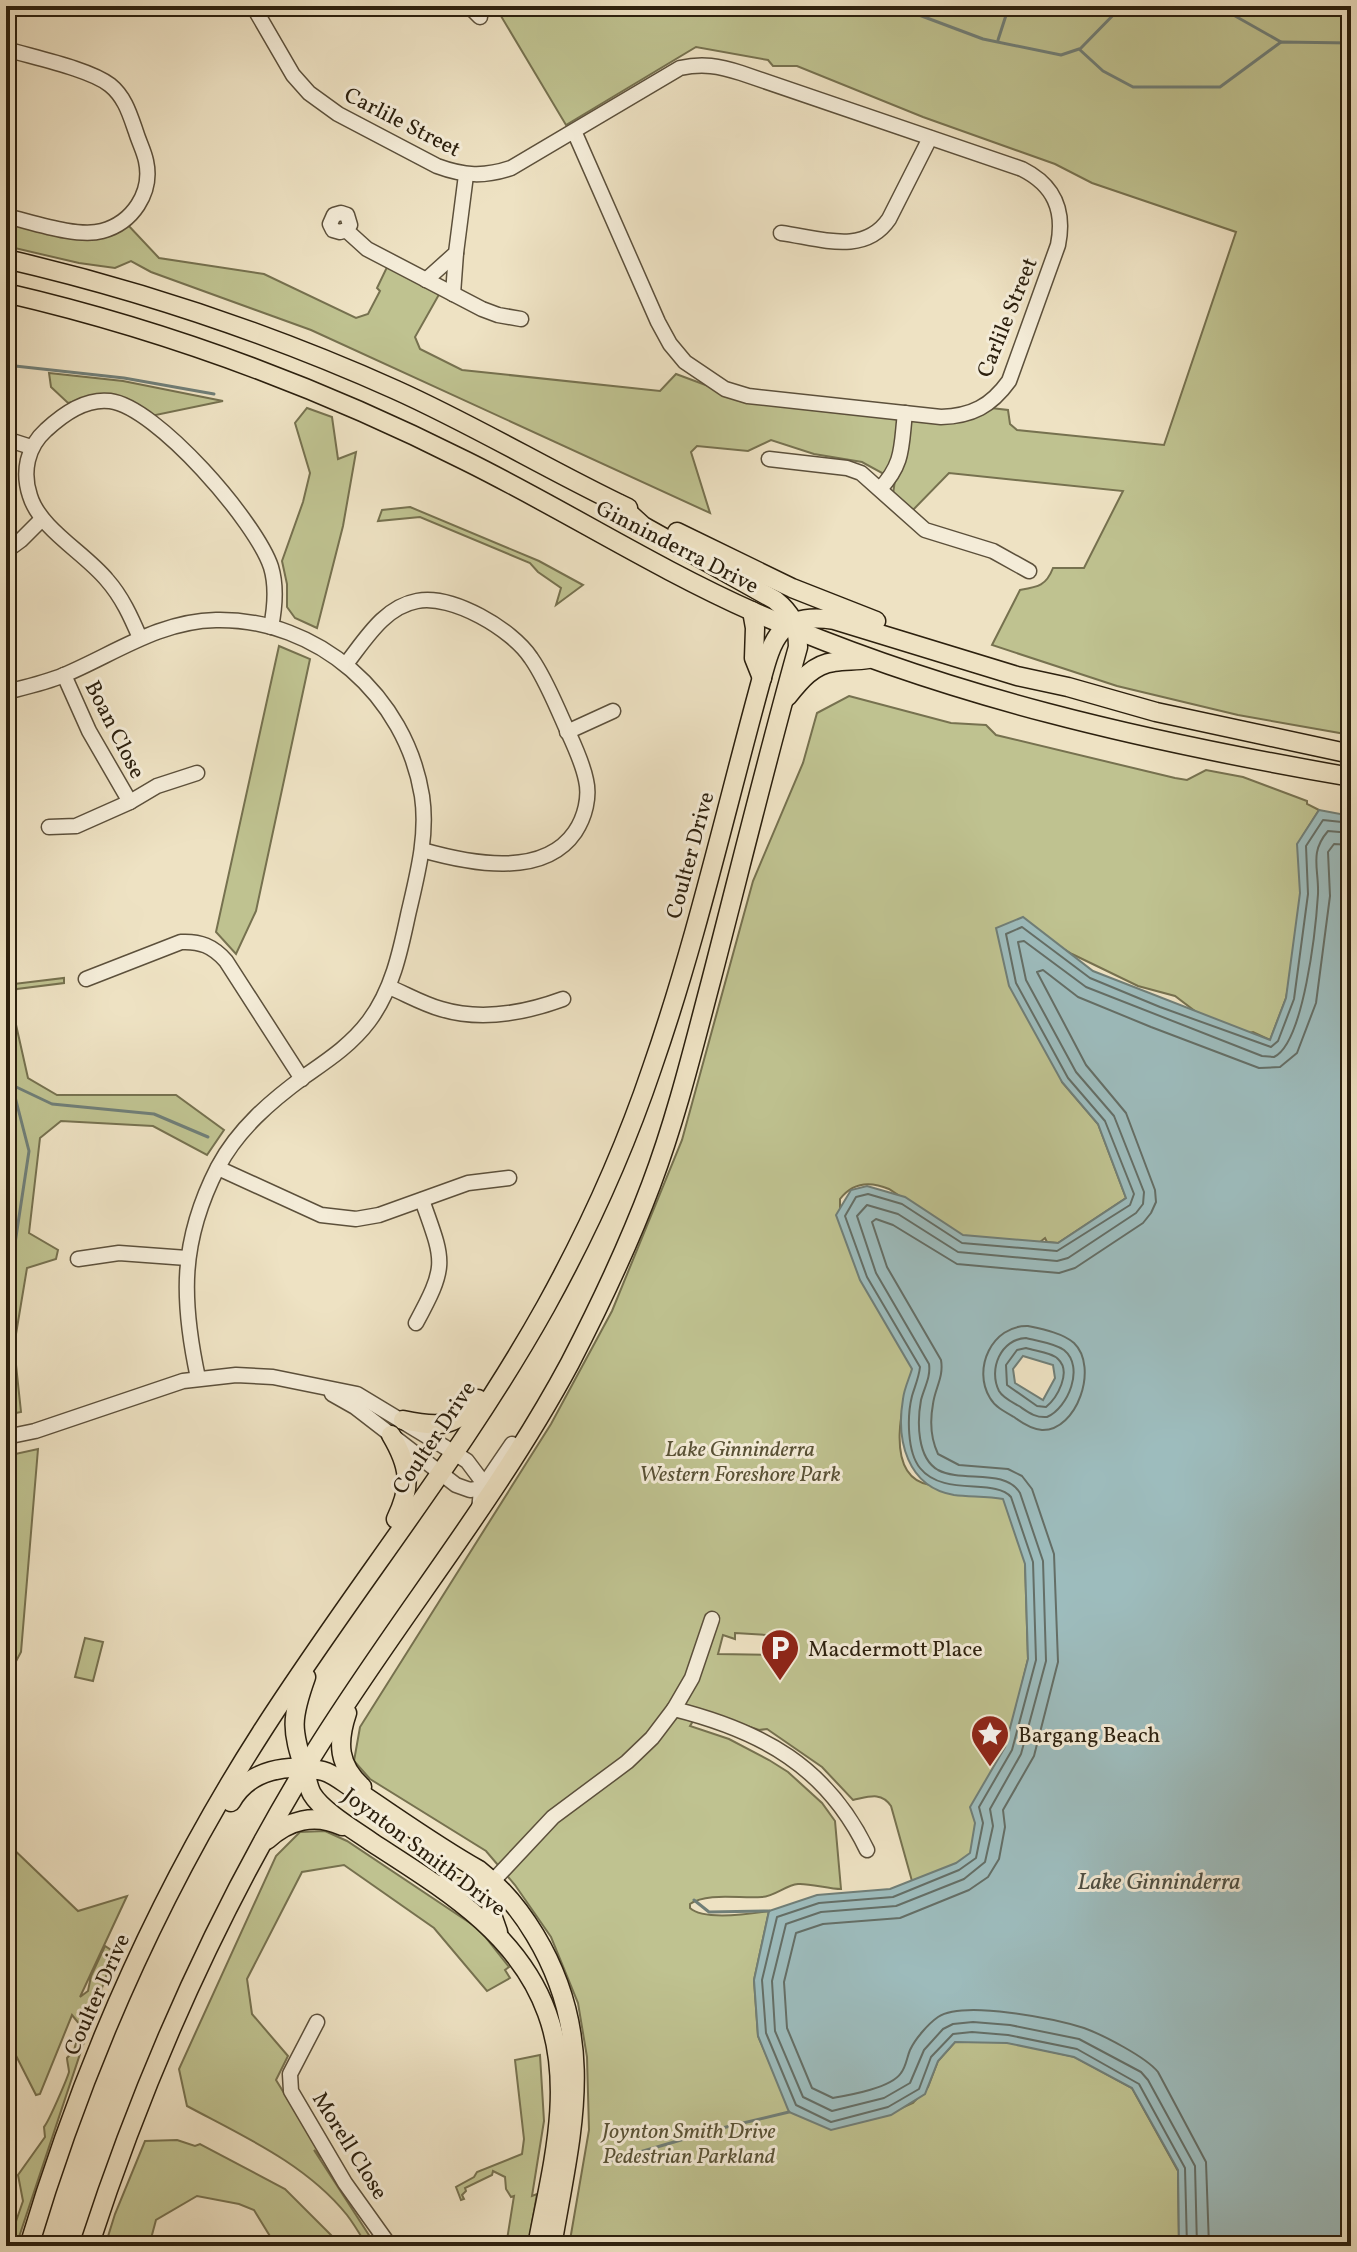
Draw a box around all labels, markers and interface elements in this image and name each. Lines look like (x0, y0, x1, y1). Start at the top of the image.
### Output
street label: Carlile Street (338, 81, 466, 166)
street label: Carlile Street (970, 253, 1047, 383)
street label: Ginninderra Drive (590, 494, 764, 603)
street label: Boan Close (76, 676, 152, 785)
street label: Coulter Drive (660, 789, 723, 923)
street label: Coulter Drive (386, 1376, 484, 1501)
park label: Lake Ginninderra Western Foreshore Park (639, 1435, 841, 1491)
parking icon: Macdermott Place (759, 1627, 801, 1682)
place label: Macdermott Place (808, 1635, 983, 1666)
place icon: Bargang Beach (969, 1713, 1011, 1768)
place label: Bargang Beach (1018, 1721, 1160, 1752)
street label: Joynton Smith Drive (335, 1781, 512, 1925)
water label: Lake Ginninderra (1077, 1866, 1241, 1900)
street label: Coulter Drive (58, 1929, 139, 2061)
street label: Morell Close (304, 2087, 394, 2206)
park label: Joynton Smith Drive Pedestrian Parkland (600, 2117, 776, 2173)

